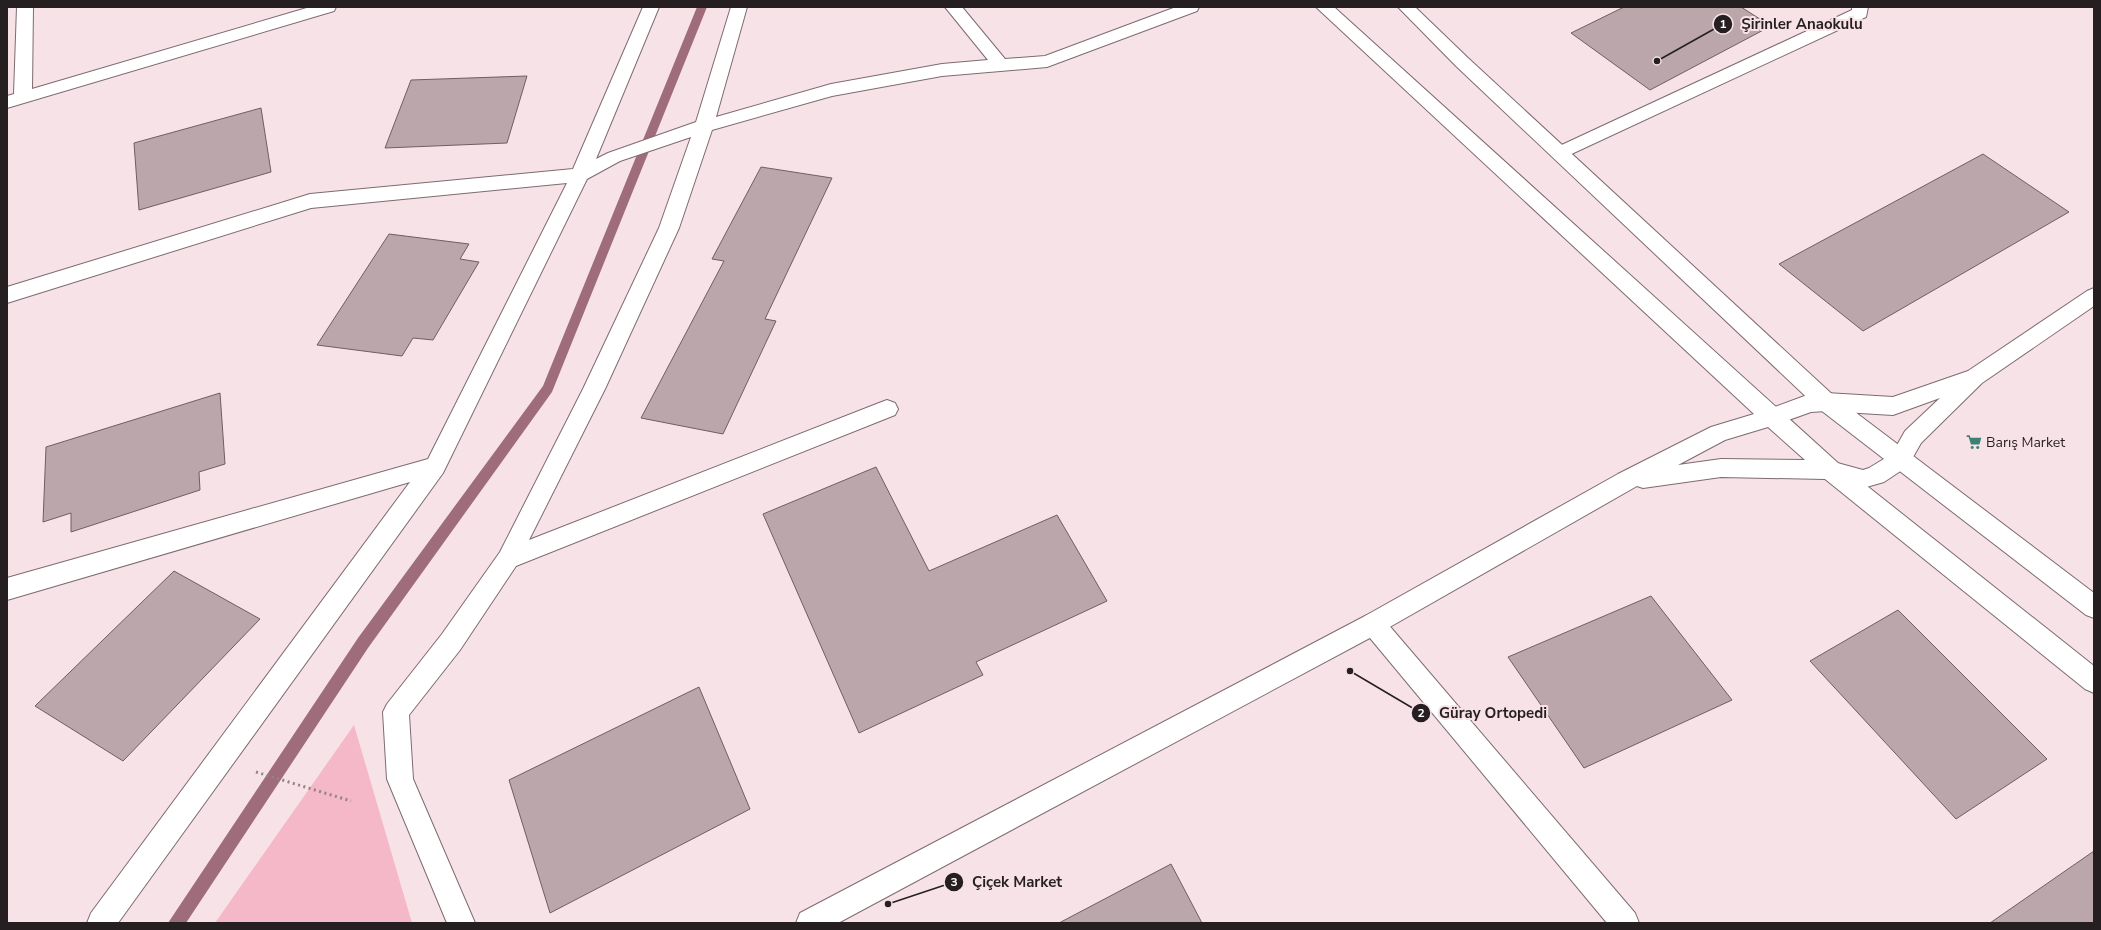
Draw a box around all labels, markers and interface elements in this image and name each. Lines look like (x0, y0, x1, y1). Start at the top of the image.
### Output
callout: Şirinler Anaokulu (1713, 10, 1871, 37)
text: Şirinler Anaokulu (1741, 14, 1863, 34)
text: 1 (1719, 16, 1727, 32)
supermarket icon: Barış Market (1965, 433, 1983, 451)
place label: Barış Market (1986, 433, 2065, 452)
callout: Güray Ortopedi (1411, 699, 1555, 726)
text: Güray Ortopedi (1439, 703, 1547, 723)
text: 2 (1417, 705, 1425, 721)
callout: Çiçek Market (944, 868, 1070, 895)
text: Çiçek Market (972, 872, 1062, 892)
text: 3 (950, 874, 958, 890)

